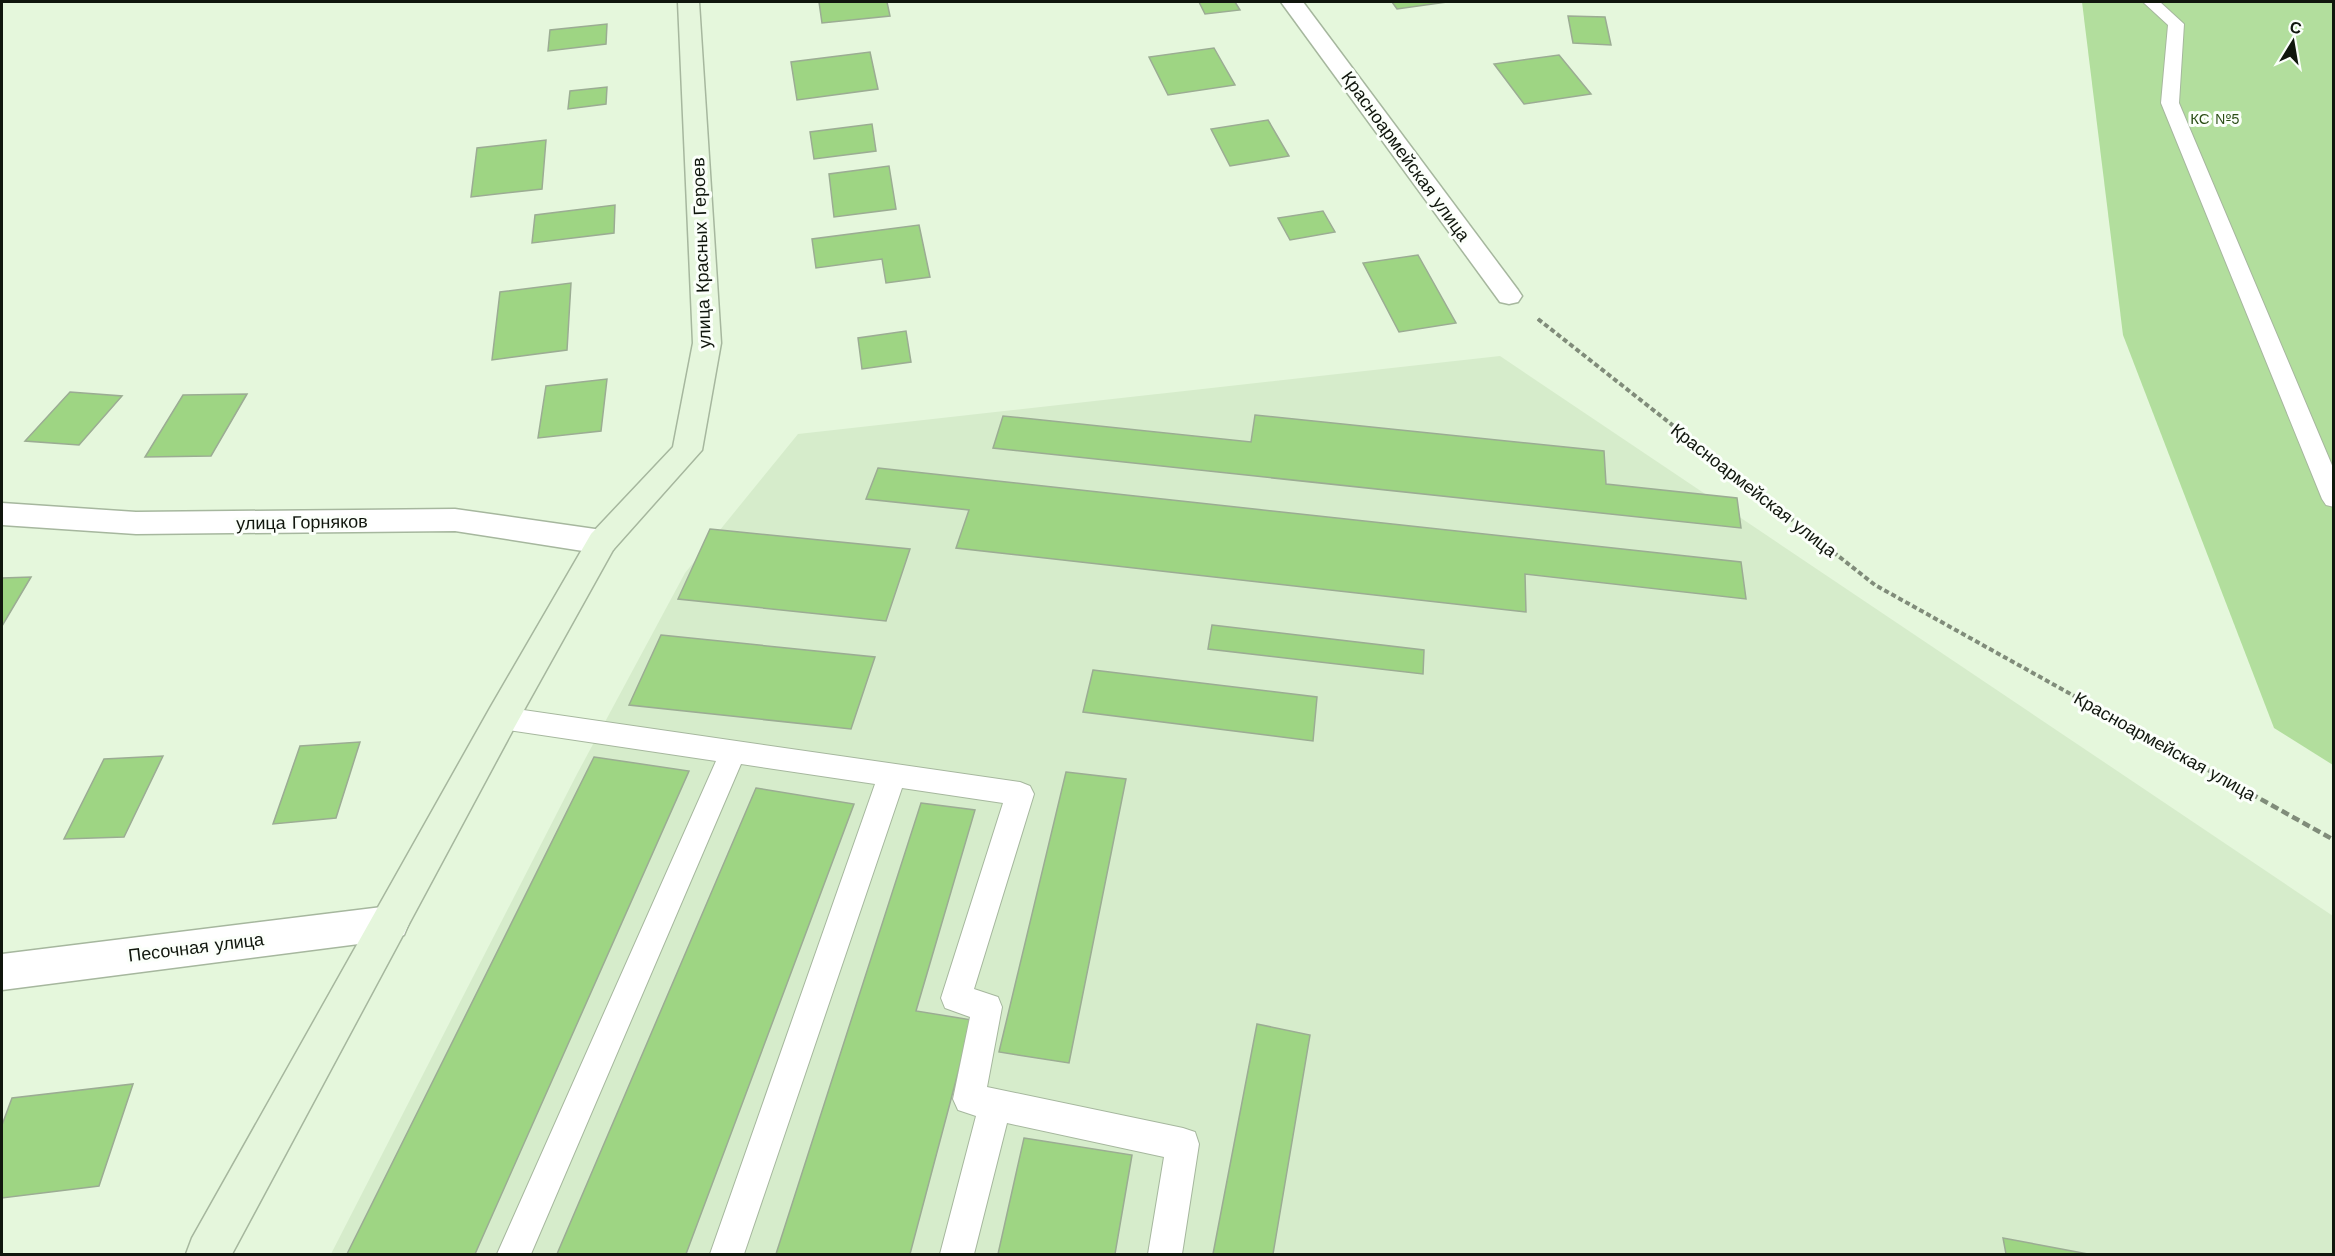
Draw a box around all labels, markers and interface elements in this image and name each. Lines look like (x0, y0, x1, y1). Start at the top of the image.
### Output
north arrow (2263, 12, 2323, 72)
text: С (2288, 17, 2304, 38)
street label: Красноармейская улица (1337, 67, 1475, 246)
park label: КС №5 (2190, 110, 2240, 128)
street label: улица Красных Героев (687, 157, 715, 349)
street label: Красноармейская улица (1667, 419, 1842, 562)
street label: улица Горняков (236, 510, 368, 534)
street label: Красноармейская улица (2070, 687, 2260, 805)
street label: Песочная улица (127, 928, 266, 966)

